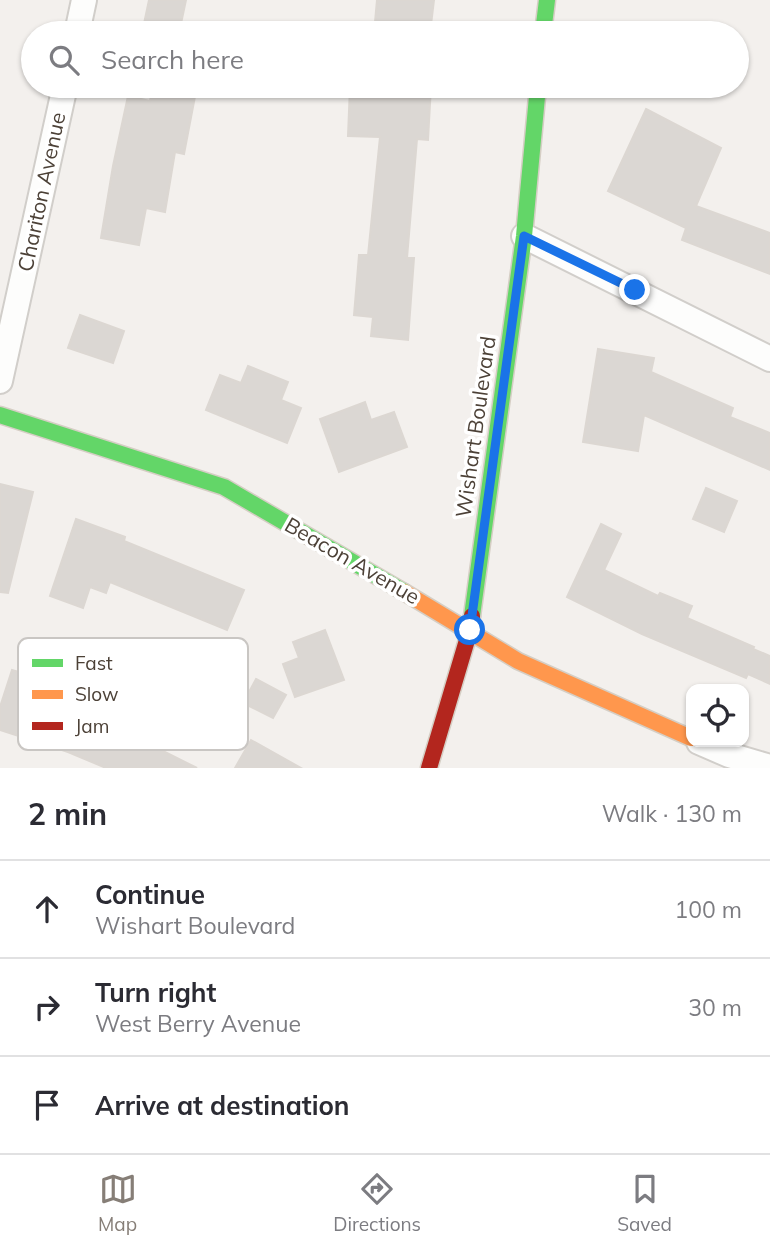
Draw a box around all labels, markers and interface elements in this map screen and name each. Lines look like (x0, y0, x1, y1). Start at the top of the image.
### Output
search box (21, 21, 749, 98)
icon: search (45, 41, 83, 79)
text: Search here (101, 43, 244, 76)
street label: Chariton Avenue (11, 110, 71, 274)
route end (619, 274, 650, 305)
street label: Wishart Boulevard (449, 334, 501, 519)
street label: Beacon Avenue (280, 511, 425, 609)
route start (454, 614, 485, 645)
legend (18, 638, 248, 750)
text: Fast (75, 651, 113, 675)
text: Slow (75, 682, 119, 706)
map controls (686, 684, 749, 747)
button: locate (686, 684, 749, 747)
text: Jam (75, 714, 109, 738)
text: 2 min (28, 795, 107, 833)
text: Walk · 130 m (602, 799, 742, 828)
text: Continue (95, 878, 205, 911)
icon: ahead (28, 890, 66, 928)
text: 100 m (674, 895, 742, 924)
text: Wishart Boulevard (95, 911, 295, 940)
text: Turn right (95, 976, 216, 1009)
icon: right (28, 988, 66, 1026)
text: 30 m (688, 993, 742, 1022)
text: West Berry Avenue (95, 1009, 301, 1038)
icon: arrive (28, 1086, 66, 1124)
text: Arrive at destination (95, 1089, 350, 1122)
tab: Map (98, 1170, 137, 1236)
tab: Directions (333, 1170, 421, 1236)
tab: Saved (617, 1170, 672, 1236)

